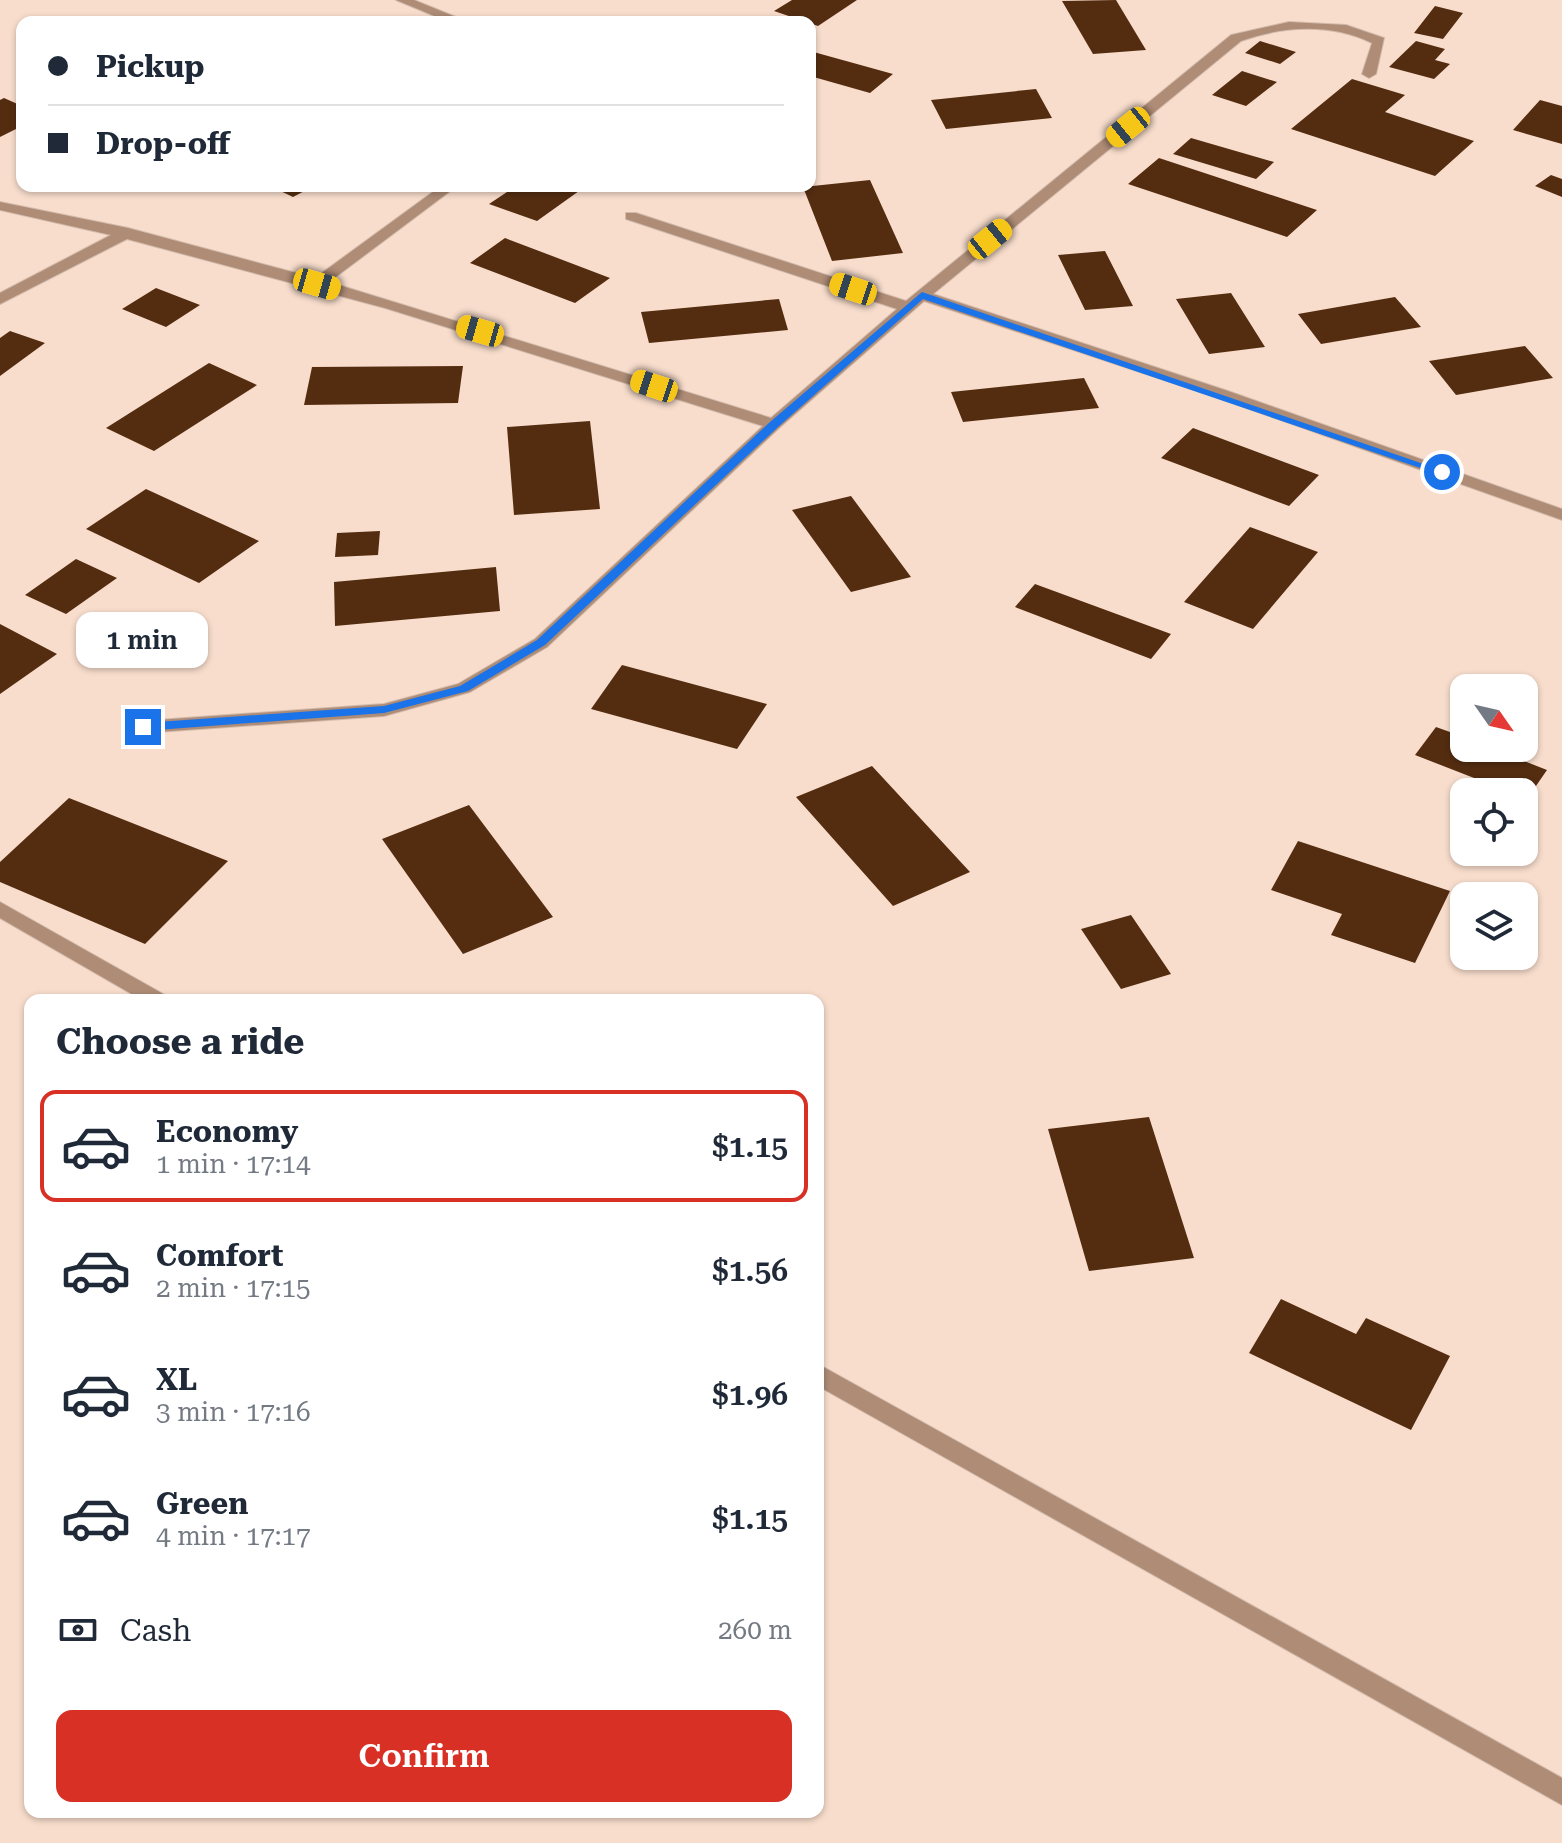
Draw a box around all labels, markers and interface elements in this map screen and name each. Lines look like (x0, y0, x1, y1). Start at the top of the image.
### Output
text: Pickup (96, 49, 204, 84)
car (1102, 103, 1154, 151)
text: Drop-off (96, 126, 230, 161)
car (964, 215, 1016, 263)
car (291, 266, 343, 302)
car (826, 270, 880, 308)
car (454, 313, 506, 349)
car (627, 367, 681, 405)
route start (1424, 454, 1460, 490)
callout: 1 min (77, 611, 209, 667)
text: 1 min (106, 625, 178, 655)
north arrow (1450, 674, 1538, 762)
map controls (1450, 674, 1538, 970)
route end (125, 709, 161, 745)
button: locate (1450, 778, 1538, 866)
button: layers (1450, 882, 1538, 970)
text: Choose a ride (56, 1021, 304, 1063)
icon: car (60, 1110, 132, 1182)
text: Economy (156, 1114, 298, 1149)
text: $1.15 (712, 1129, 788, 1164)
text: 1 min · 17:14 (156, 1149, 311, 1179)
icon: car (60, 1234, 132, 1306)
text: Comfort (156, 1238, 283, 1273)
text: $1.56 (712, 1253, 788, 1288)
text: 2 min · 17:15 (156, 1273, 311, 1303)
icon: car (60, 1358, 132, 1430)
text: XL (156, 1362, 197, 1397)
text: $1.96 (712, 1377, 788, 1412)
text: 3 min · 17:16 (156, 1397, 311, 1427)
icon: car (60, 1482, 132, 1554)
text: Green (156, 1486, 248, 1521)
text: $1.15 (712, 1501, 788, 1536)
text: 4 min · 17:17 (156, 1521, 311, 1551)
icon: cash (56, 1608, 100, 1652)
text: Cash (120, 1613, 191, 1648)
text: 260 m (718, 1615, 792, 1645)
button: Confirm (56, 1710, 792, 1802)

